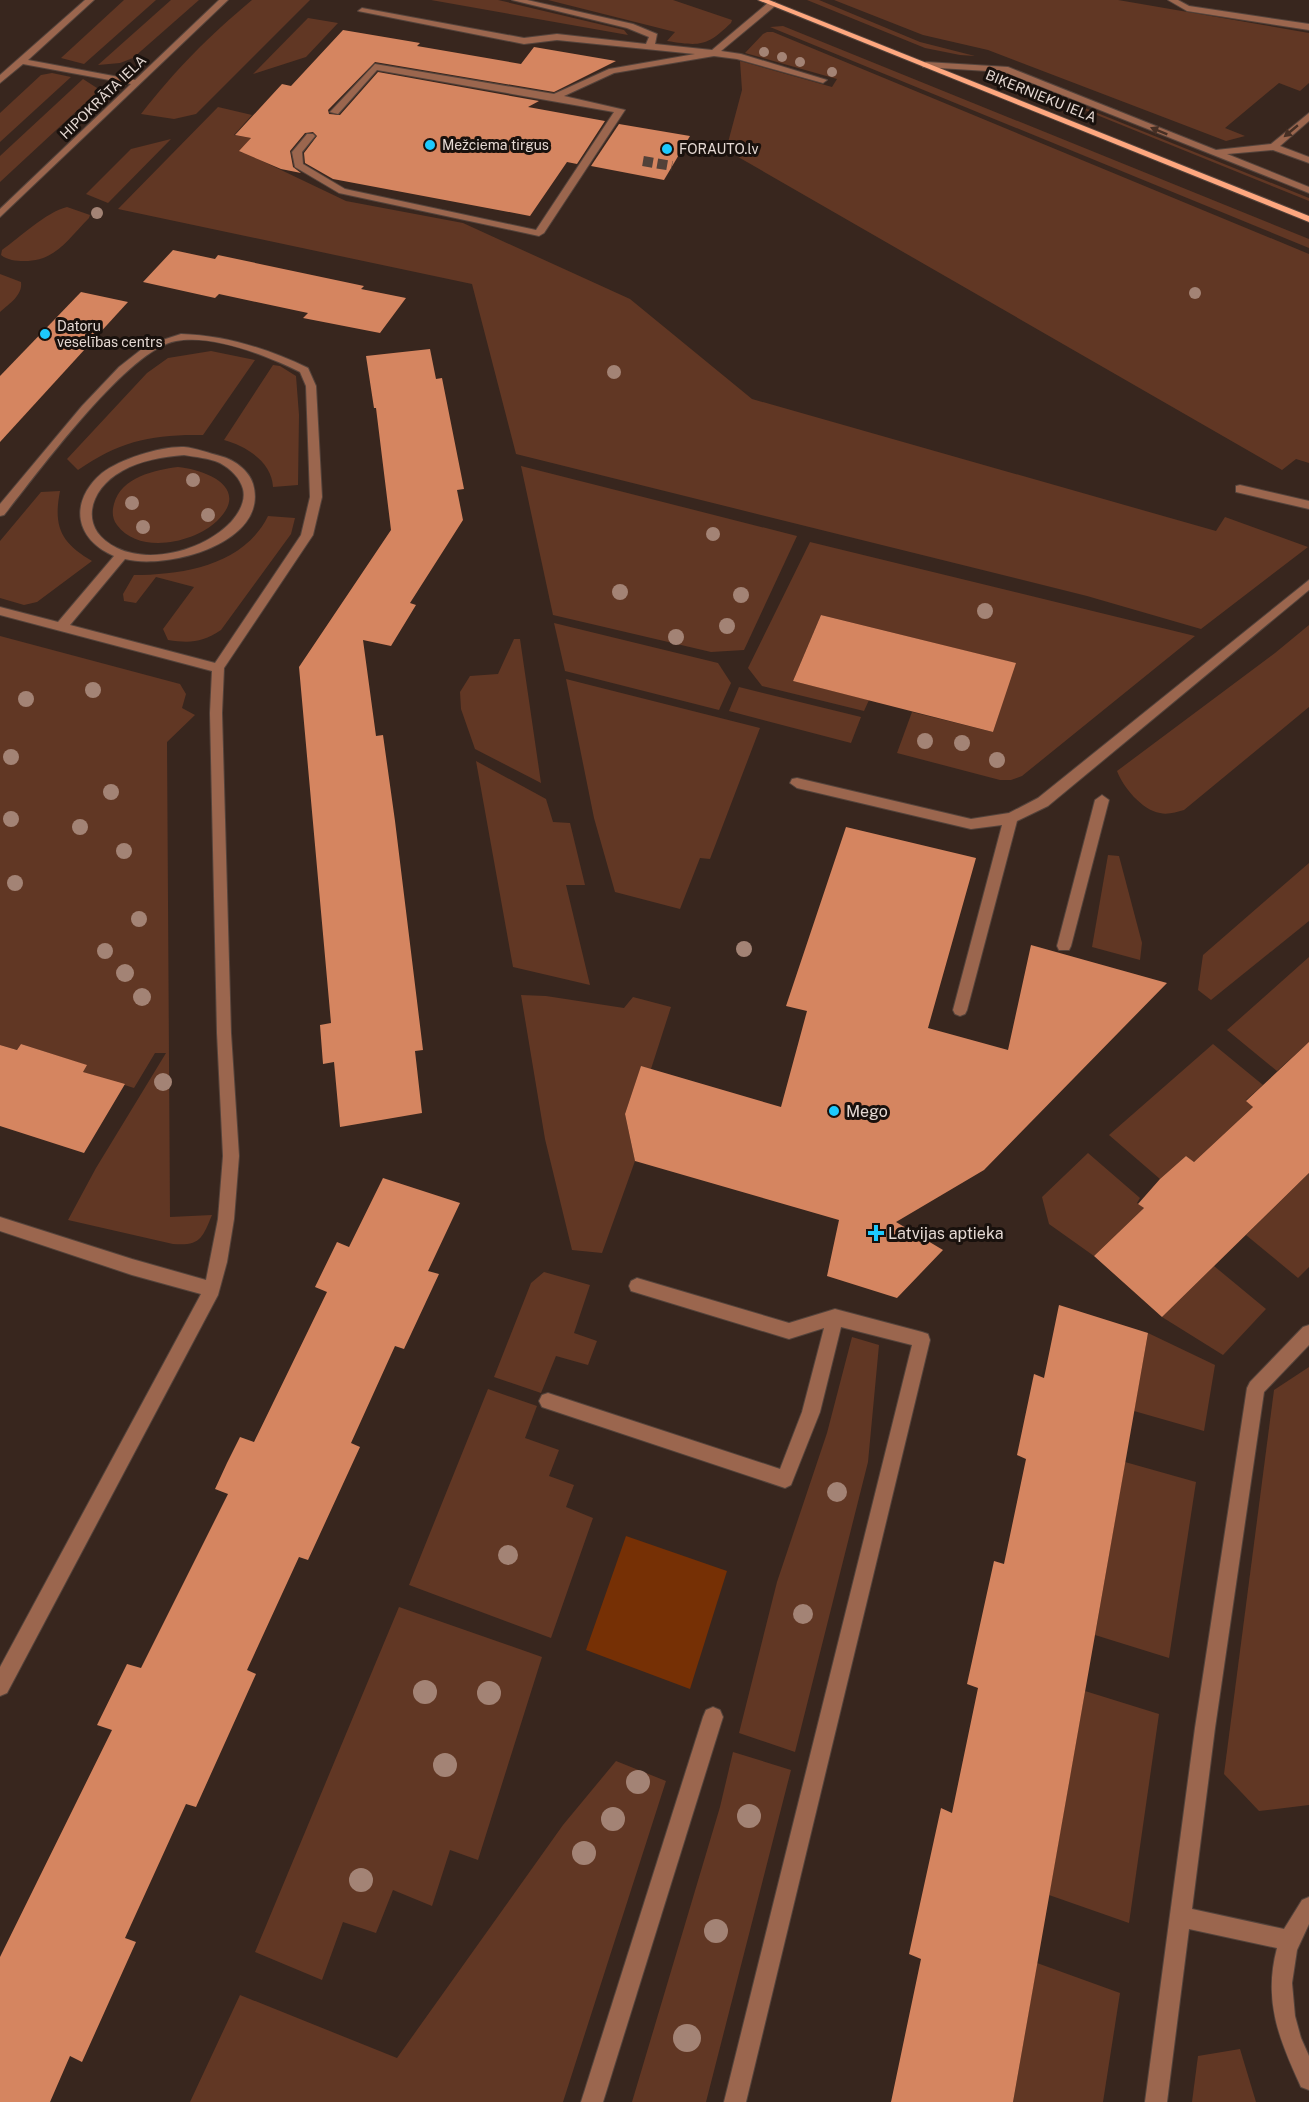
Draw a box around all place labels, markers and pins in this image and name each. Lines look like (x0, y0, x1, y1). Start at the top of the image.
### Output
place label: Mežciema tirgus (442, 137, 549, 153)
marker: Mežciema tirgus (423, 138, 437, 152)
place label: FORAUTO.lv (679, 141, 758, 157)
marker: FORAUTO.lv (660, 142, 674, 156)
place label: Datoru veselības centrs (57, 318, 162, 350)
marker: Datoru veselības centrs (38, 327, 52, 341)
place label: Mego (846, 1102, 888, 1121)
marker: Mego (827, 1104, 841, 1118)
place label: Latvijas aptieka (888, 1224, 1004, 1243)
marker: Latvijas aptieka (869, 1226, 883, 1240)

